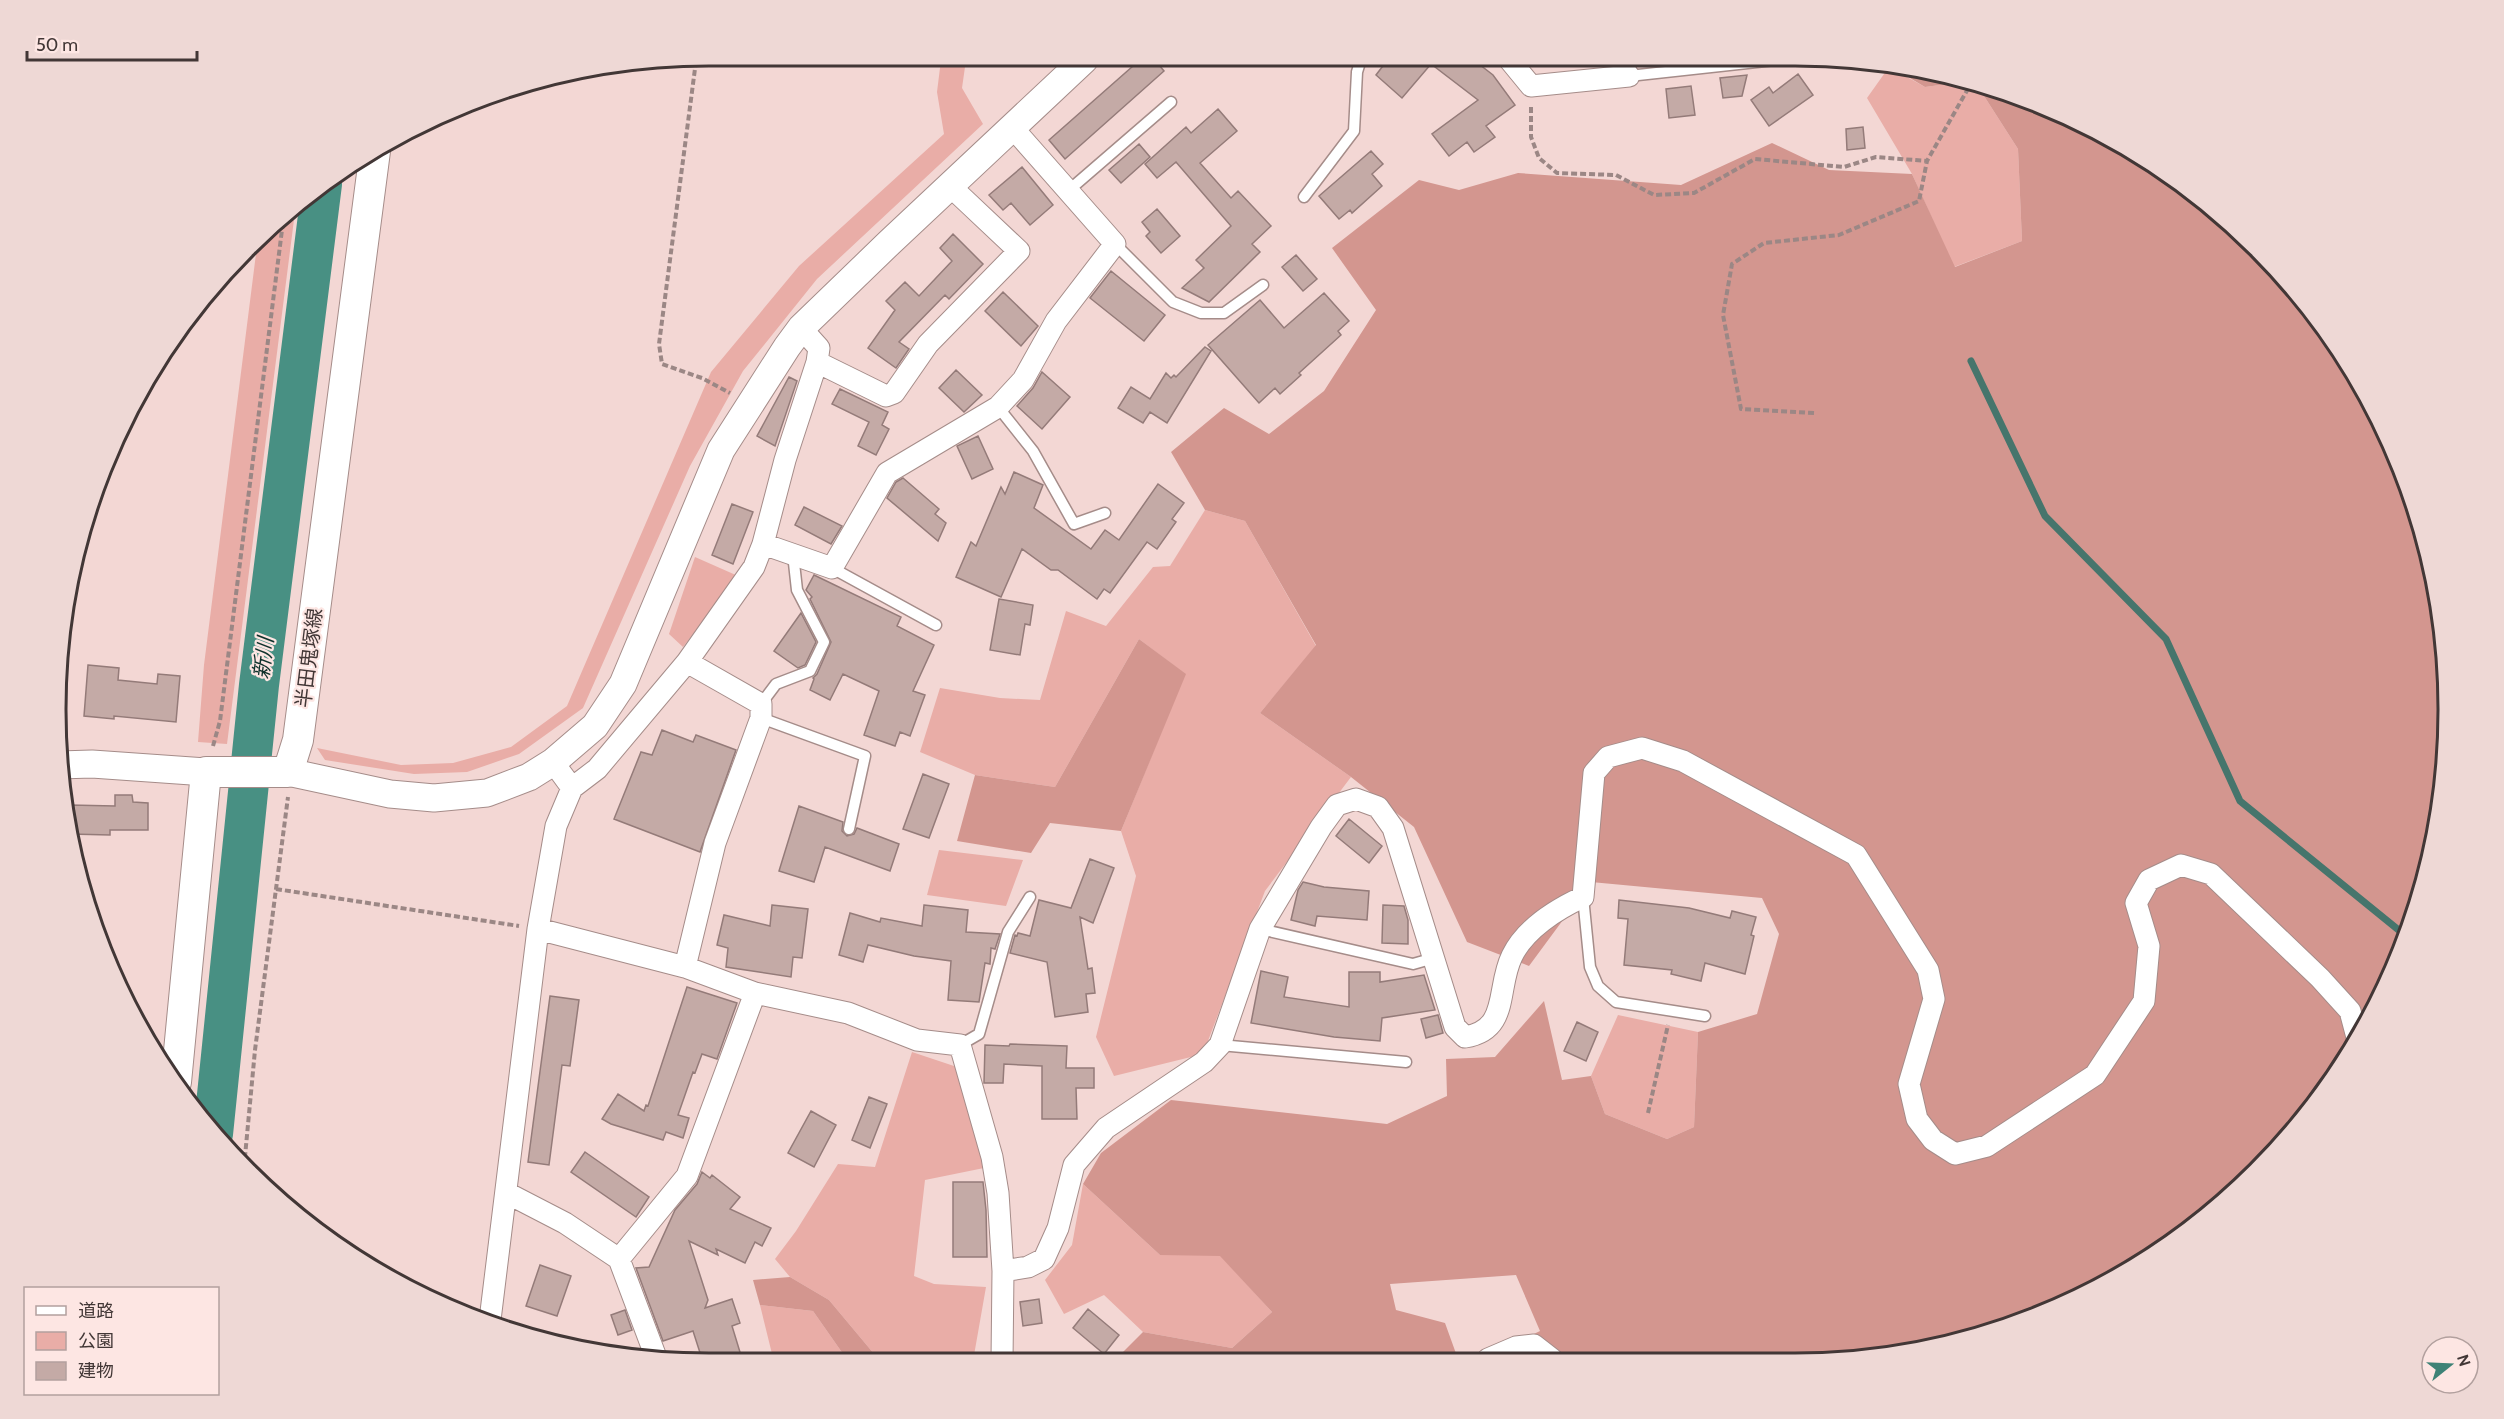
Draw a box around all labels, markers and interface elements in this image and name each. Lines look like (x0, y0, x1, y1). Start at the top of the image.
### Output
scale bar (27, 24, 196, 62)
text: 50 m (36, 34, 78, 56)
street label: 半田鬼塚線 (291, 607, 327, 709)
water label: 新川 (248, 634, 278, 680)
legend (24, 1287, 219, 1395)
text: 道路 (78, 1300, 114, 1322)
text: 公園 (78, 1330, 114, 1352)
north arrow (2420, 1335, 2480, 1395)
text: N (2453, 1352, 2475, 1369)
text: 建物 (78, 1360, 114, 1382)

